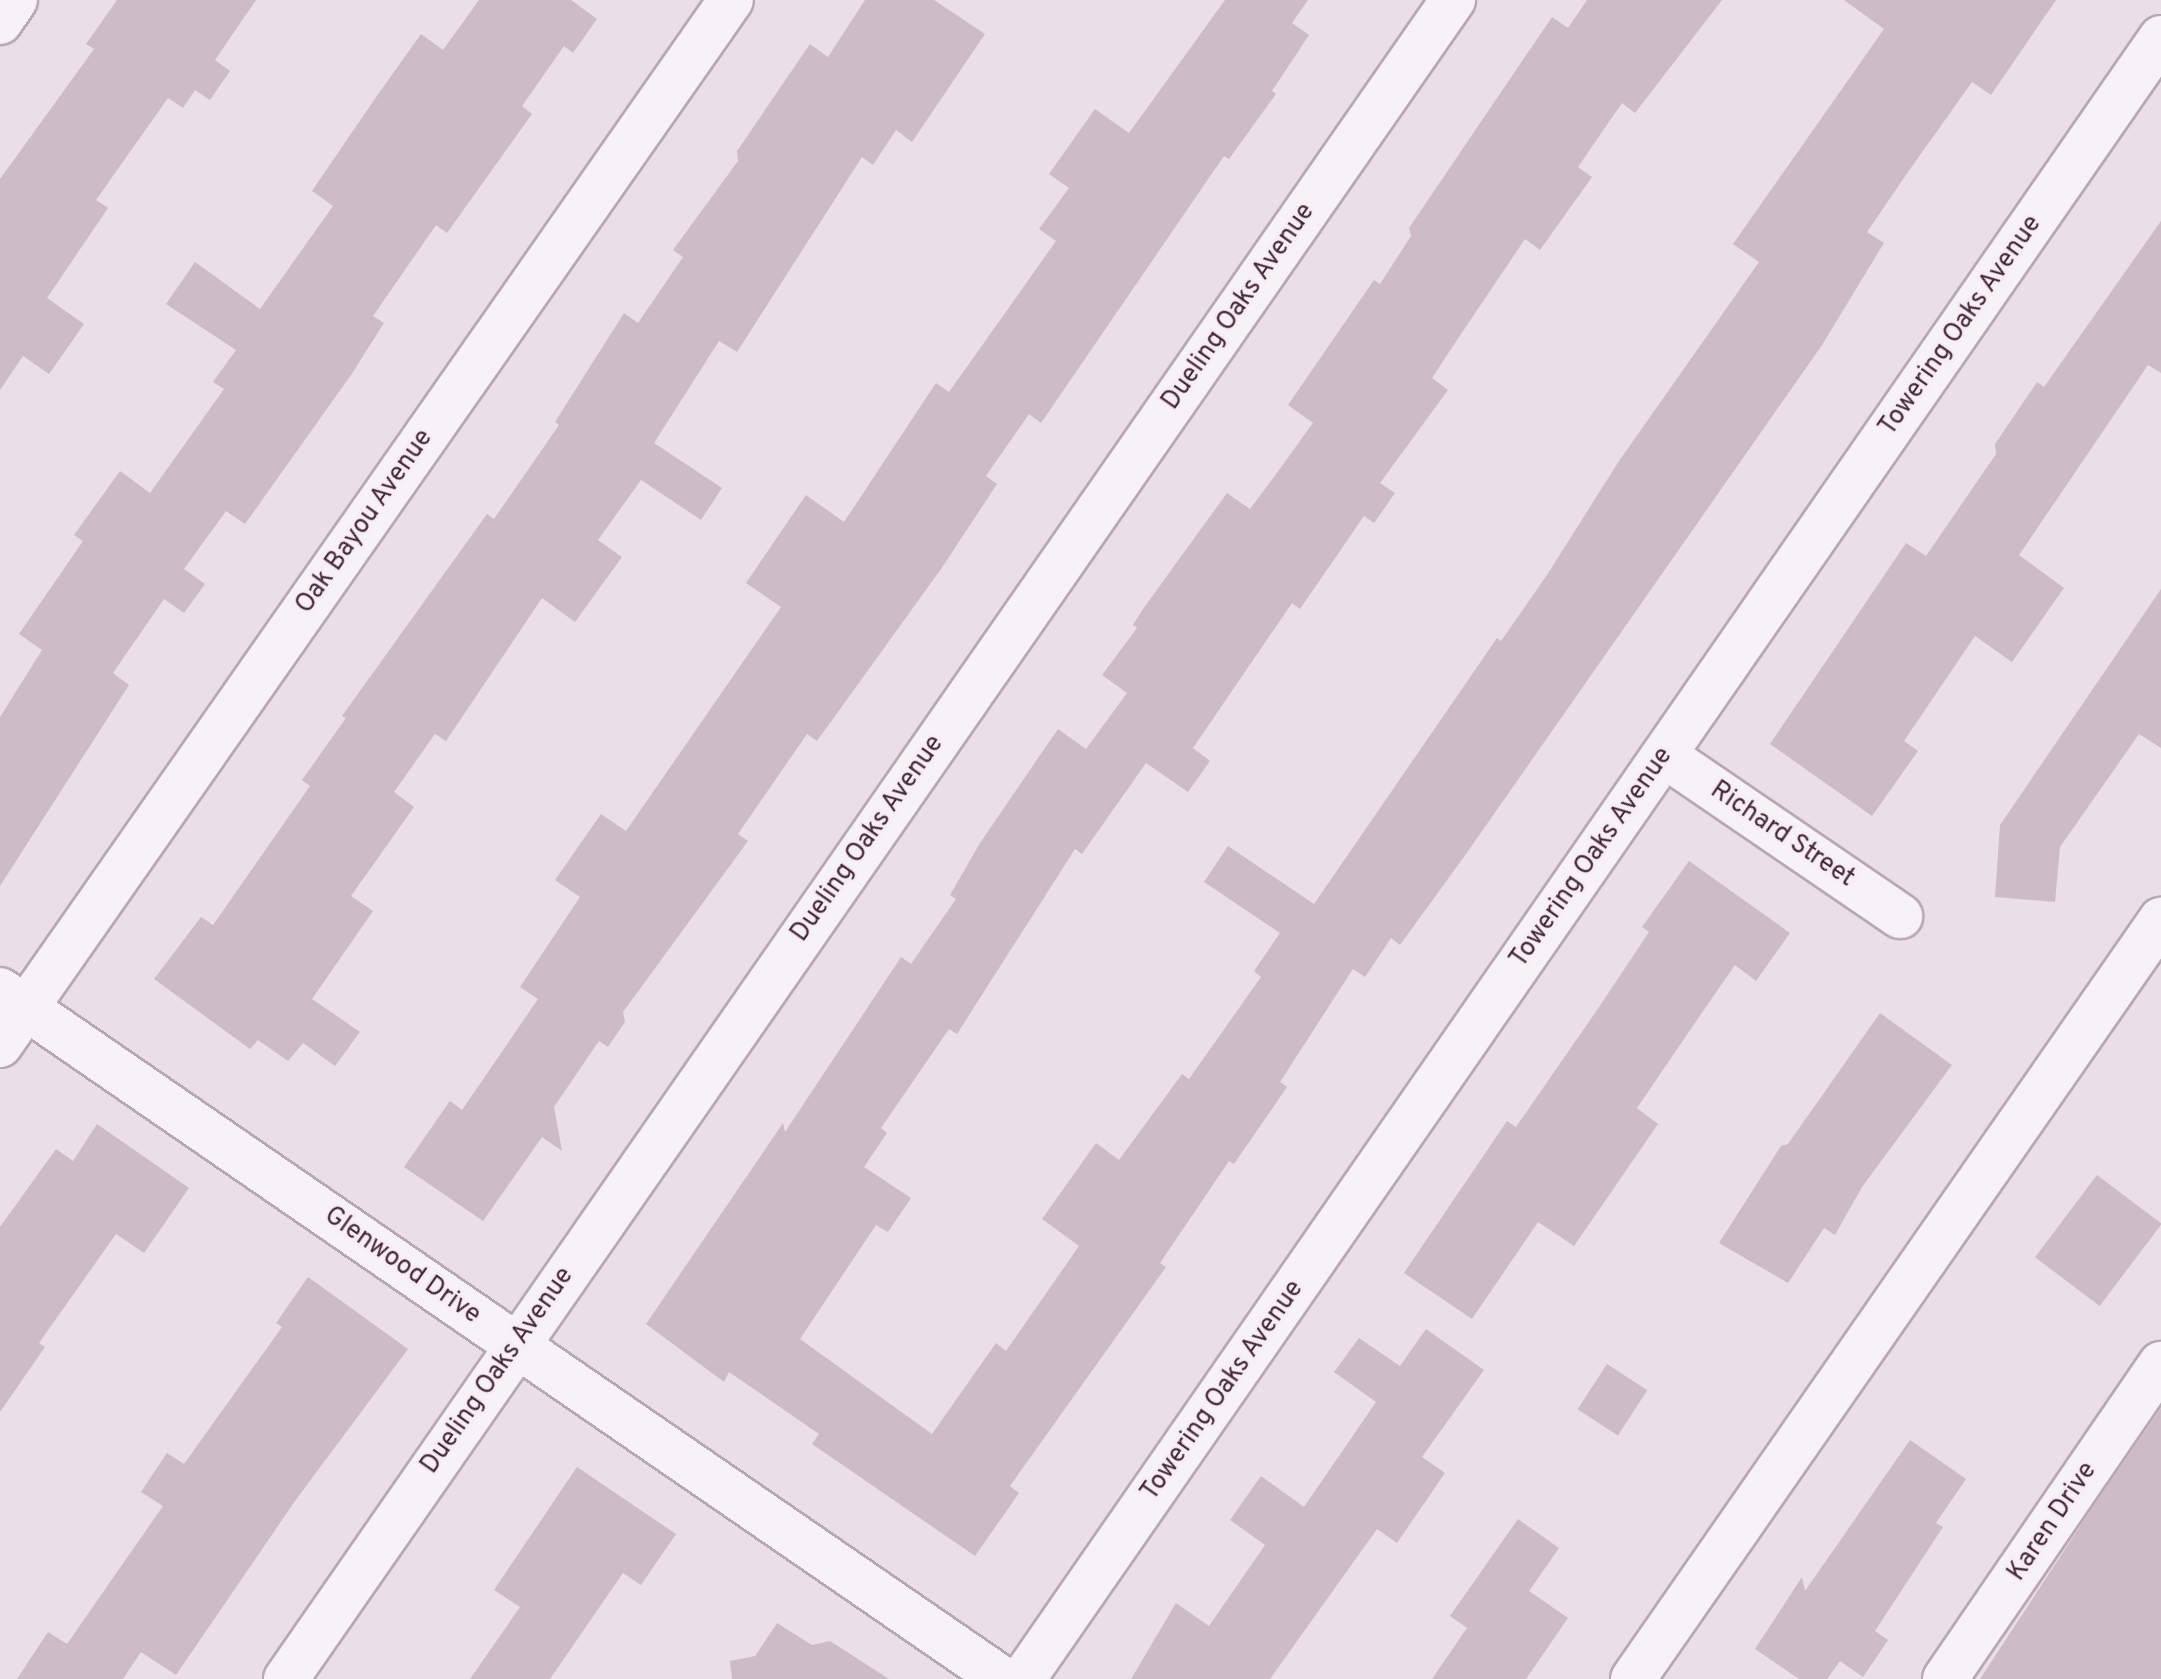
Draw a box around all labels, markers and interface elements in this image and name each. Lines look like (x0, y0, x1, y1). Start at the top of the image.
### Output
street label: Dueling Oaks Avenue (1156, 197, 1322, 417)
street label: Towering Oaks Avenue (1873, 209, 2049, 443)
street label: Oak Bayou Avenue (289, 423, 441, 621)
street label: Dueling Oaks Avenue (785, 729, 951, 949)
street label: Towering Oaks Avenue (1504, 741, 1680, 975)
street label: Richard Street (1704, 775, 1860, 895)
street label: Glenwood Drive (318, 1201, 486, 1331)
street label: Dueling Oaks Avenue (415, 1261, 581, 1481)
street label: Towering Oaks Avenue (1135, 1274, 1311, 1508)
street label: Karen Drive (2002, 1457, 2104, 1587)

